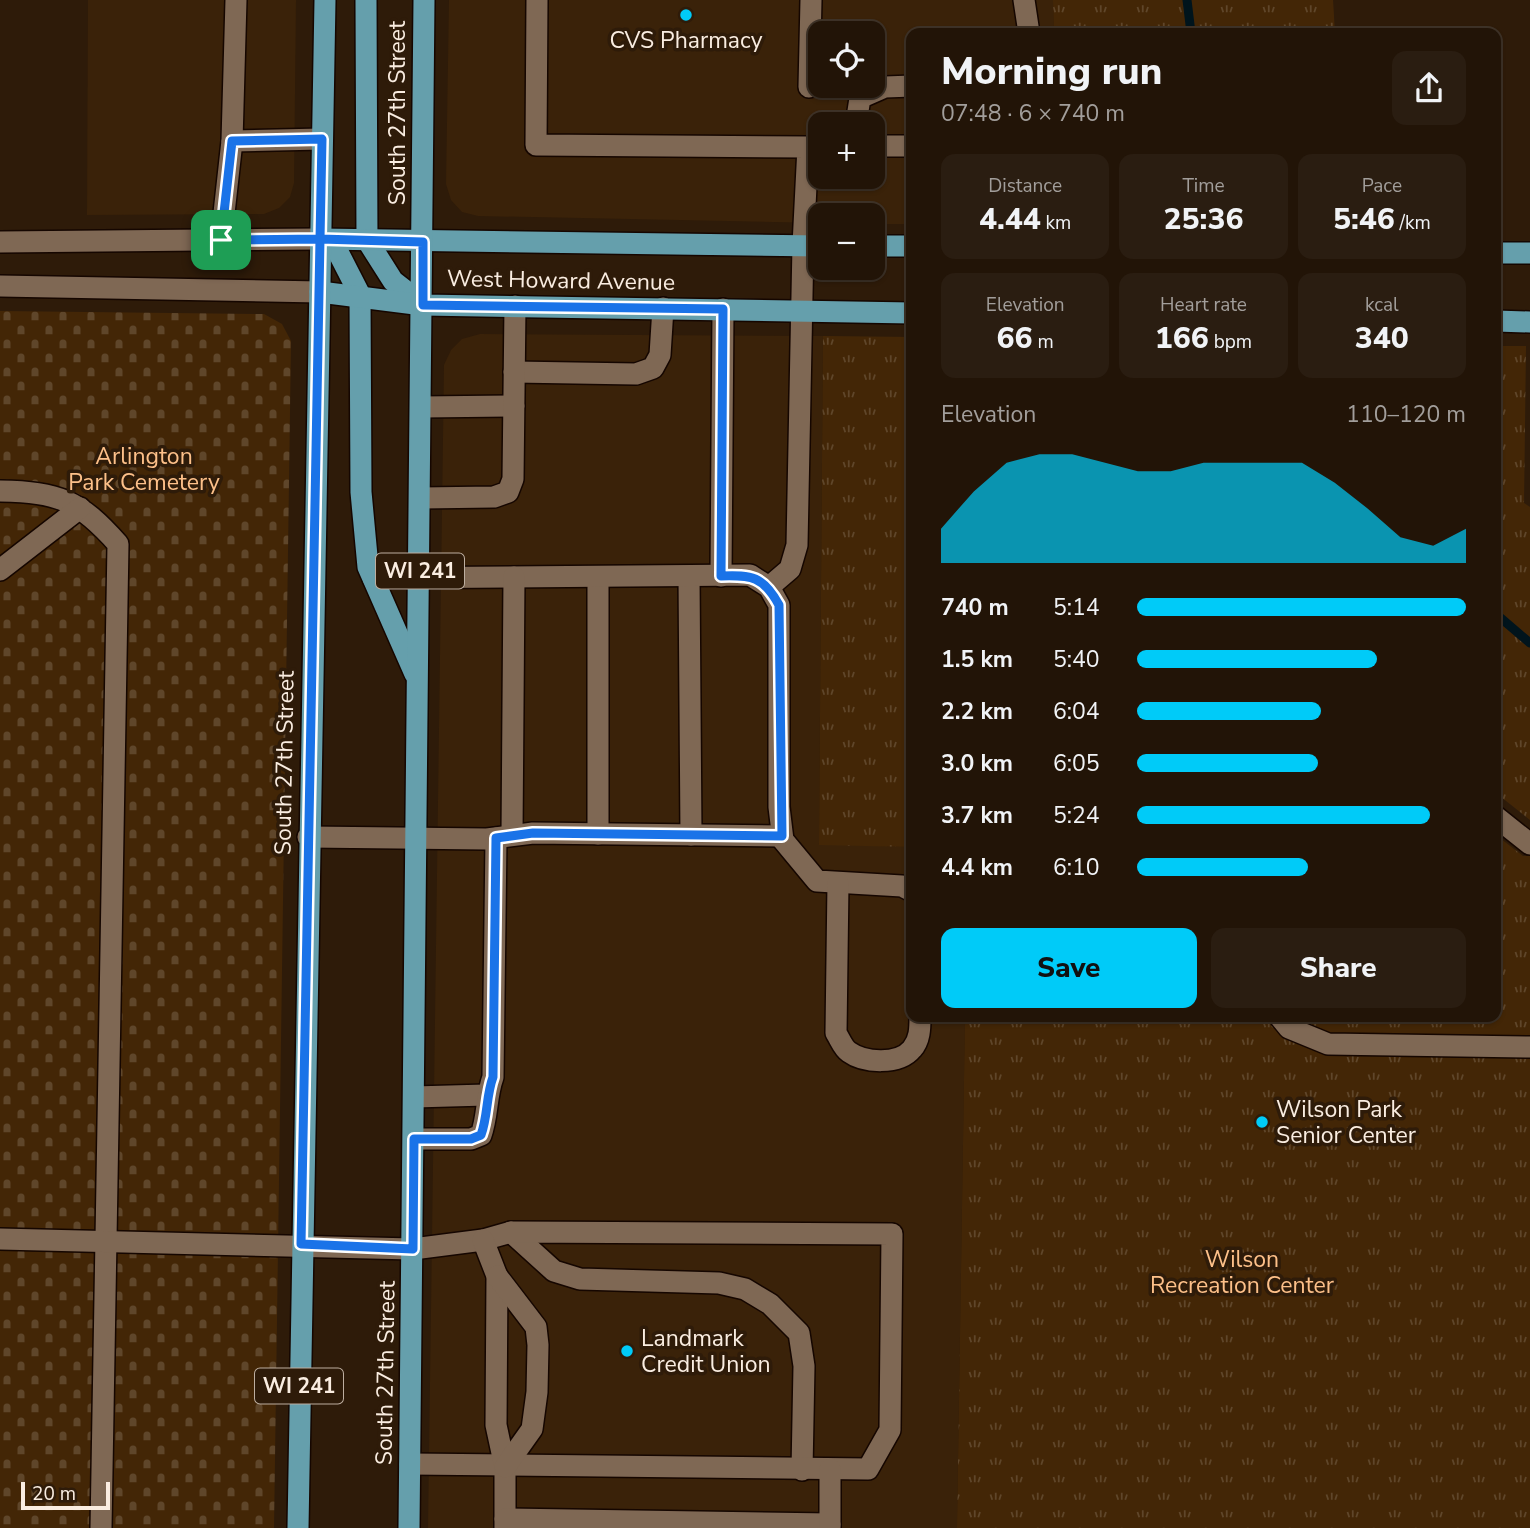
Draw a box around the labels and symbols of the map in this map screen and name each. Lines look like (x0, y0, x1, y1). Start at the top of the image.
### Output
marker: CVS Pharmacy (678, 7, 694, 23)
street label: South 27th Street (382, 20, 413, 205)
place label: CVS Pharmacy (609, 25, 763, 56)
pin (191, 210, 251, 270)
street label: West Howard Avenue (447, 263, 675, 298)
park label: Arlington Park Cemetery (68, 441, 220, 498)
road number: WI 241 (376, 554, 464, 588)
street label: South 27th Street (267, 670, 302, 855)
place label: Wilson Park Senior Center (1276, 1094, 1417, 1151)
marker: Wilson Park Senior Center (1254, 1114, 1270, 1130)
park label: Wilson Recreation Center (1150, 1244, 1335, 1301)
street label: South 27th Street (368, 1280, 403, 1465)
place label: Landmark Credit Union (641, 1323, 771, 1380)
marker: Landmark Credit Union (619, 1343, 635, 1359)
road number: WI 241 (255, 1368, 343, 1404)
scale bar (21, 1479, 110, 1511)

